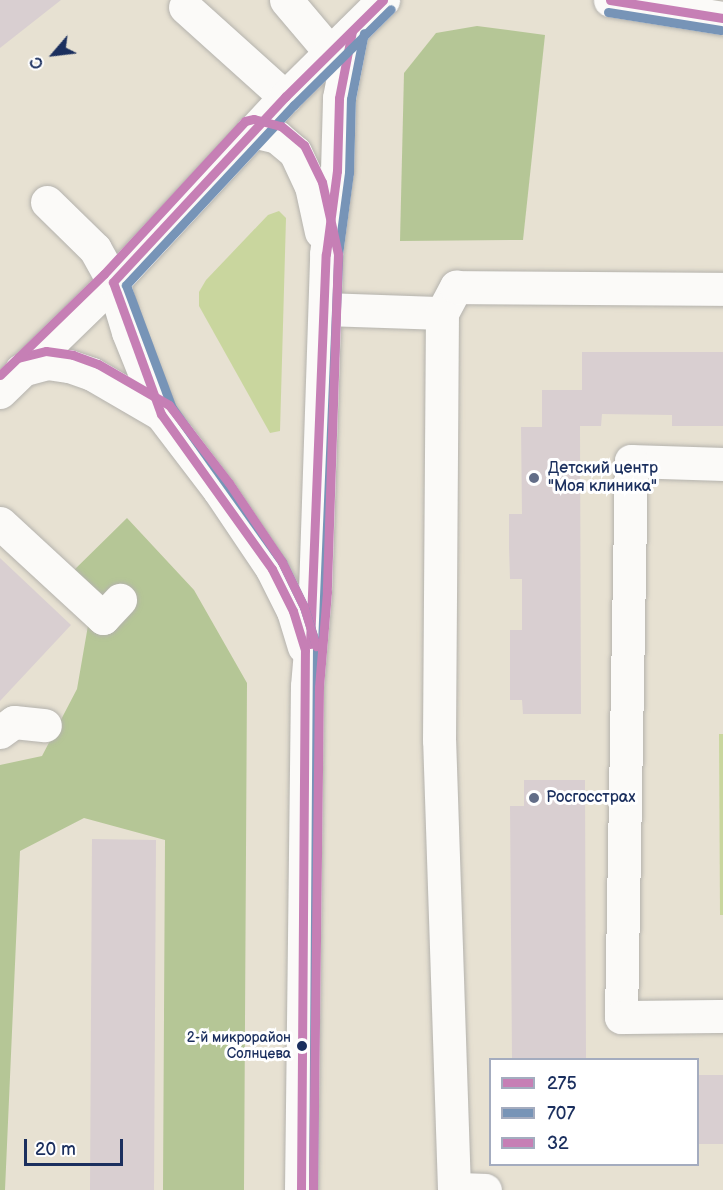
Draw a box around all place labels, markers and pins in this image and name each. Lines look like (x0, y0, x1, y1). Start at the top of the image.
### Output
place label: Детский центр "Моя клиника" (548, 459, 658, 497)
marker: Детский центр "Моя клиника" (525, 469, 543, 487)
place label: Росгосстрах (546, 788, 635, 808)
marker: Росгосстрах (527, 791, 541, 805)
place label: 2-й микрорайон Солнцева (187, 1030, 291, 1062)
marker: 2-й микрорайон Солнцева (296, 1040, 308, 1052)

